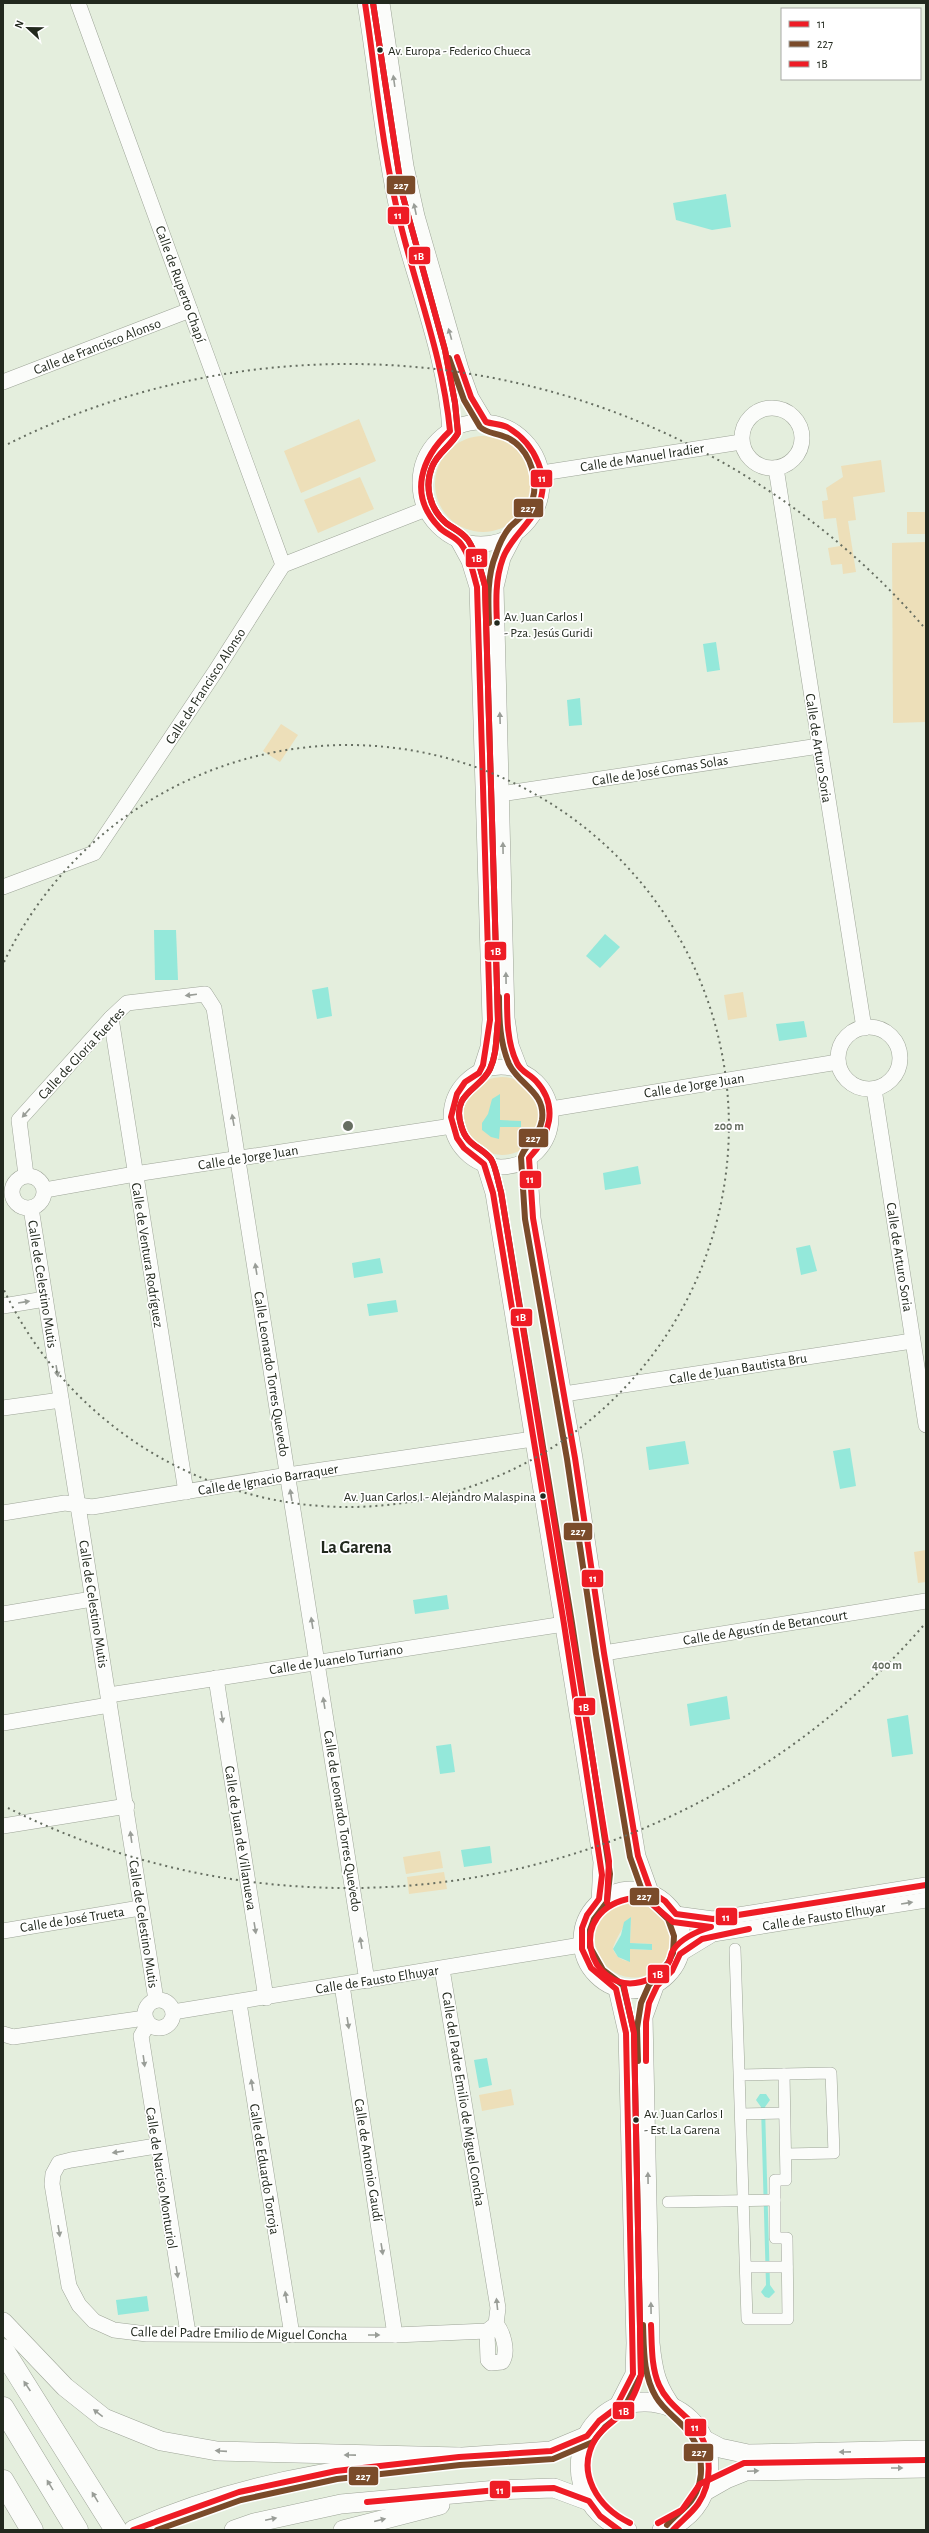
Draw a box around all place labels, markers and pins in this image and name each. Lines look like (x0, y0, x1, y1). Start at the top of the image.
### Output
marker: Av. Europa - Federico Chueca (375, 45, 385, 55)
place label: Av. Europa - Federico Chueca (388, 45, 531, 58)
place label: Av. Juan Carlos I - Pza. Jesús Guridi (504, 611, 593, 640)
marker: Av. Juan Carlos I - Pza. Jesús Guridi (492, 618, 502, 628)
centre of rings (341, 1119, 355, 1133)
place label: Av. Juan Carlos I - Alejandro Malaspina (344, 1491, 536, 1504)
marker: Av. Juan Carlos I - Alejandro Malaspina (538, 1491, 548, 1501)
place label: Av. Juan Carlos I - Est. La Garena (644, 2108, 723, 2137)
marker: Av. Juan Carlos I - Est. La Garena (631, 2115, 641, 2125)

